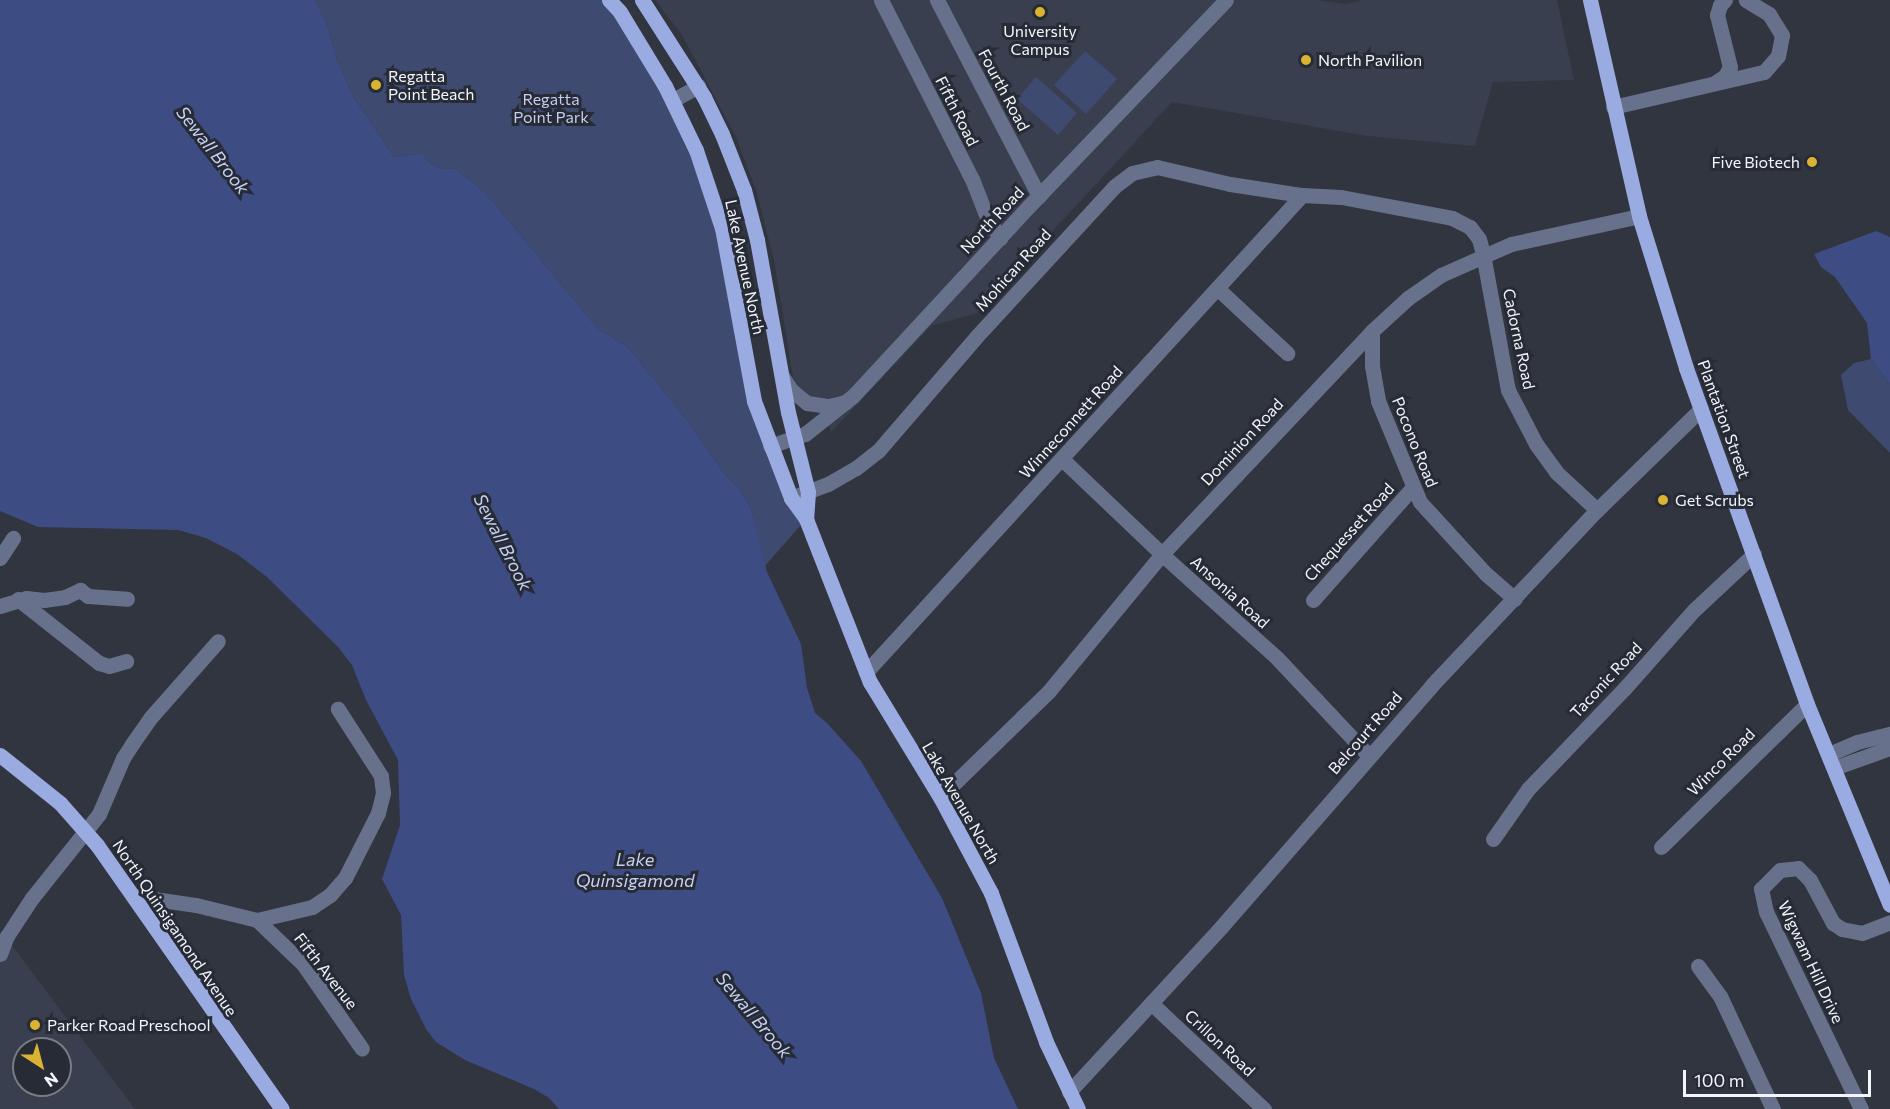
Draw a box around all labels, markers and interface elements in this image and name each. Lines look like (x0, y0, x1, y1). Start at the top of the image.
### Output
marker: University Campus (1033, 5, 1047, 19)
place label: University Campus (1003, 21, 1077, 59)
street label: Fourth Road (974, 46, 1034, 134)
place label: North Pavilion (1318, 50, 1422, 70)
marker: North Pavilion (1299, 53, 1313, 67)
place label: Regatta Point Beach (388, 66, 474, 104)
street label: Fifth Road (931, 73, 983, 149)
marker: Regatta Point Beach (369, 78, 383, 92)
park label: Regatta Point Park (513, 89, 589, 127)
water label: Sewall Brook (172, 102, 254, 198)
place label: Five Biotech (1711, 152, 1800, 172)
marker: Five Biotech (1805, 155, 1819, 169)
street label: North Road (956, 183, 1028, 257)
street label: Lake Avenue North (721, 198, 769, 336)
street label: Mohican Road (971, 225, 1055, 315)
street label: Cadorna Road (1499, 287, 1539, 391)
street label: Plantation Street (1694, 357, 1754, 481)
street label: Winneconnett Road (1015, 362, 1127, 482)
street label: Pocono Road (1388, 394, 1442, 490)
street label: Dominion Road (1197, 395, 1287, 489)
street label: Chequesset Road (1300, 479, 1398, 585)
water label: Sewall Brook (469, 490, 537, 594)
place label: Get Scrubs (1675, 490, 1754, 510)
marker: Get Scrubs (1656, 493, 1670, 507)
street label: Ansonia Road (1187, 552, 1273, 632)
street label: Taconic Road (1566, 638, 1646, 722)
street label: Belcourt Road (1324, 688, 1406, 778)
street label: Winco Road (1683, 724, 1759, 800)
street label: Lake Avenue North (918, 739, 1004, 867)
street label: North Quinsigamond Avenue (109, 836, 241, 1020)
water label: Lake Quinsigamond (576, 849, 694, 892)
street label: Wigwam Hill Drive (1774, 898, 1848, 1026)
street label: Fifth Avenue (290, 929, 362, 1013)
water label: Sewall Brook (712, 968, 796, 1062)
street label: Crillon Road (1181, 1006, 1259, 1080)
place label: Parker Road Preschool (47, 1015, 211, 1035)
marker: Parker Road Preschool (28, 1018, 42, 1032)
north arrow (12, 1037, 72, 1097)
scale bar (1686, 1058, 1874, 1096)
text: N (41, 1069, 62, 1092)
text: 100 m (1694, 1069, 1744, 1091)

